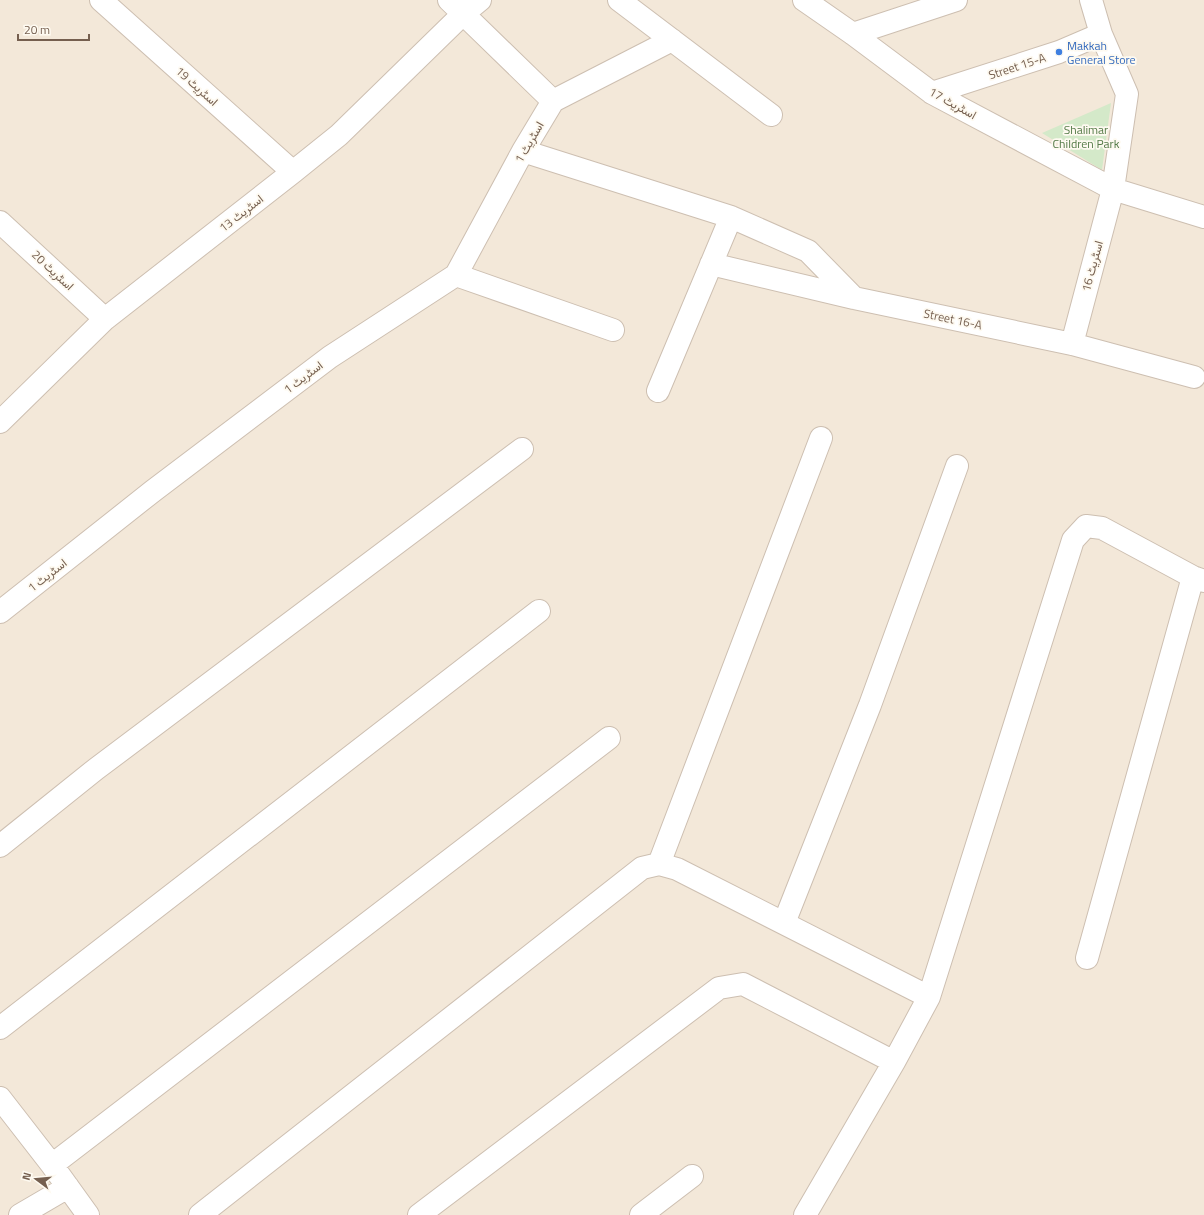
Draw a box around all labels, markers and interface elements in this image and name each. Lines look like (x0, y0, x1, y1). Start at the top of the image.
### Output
scale bar (18, 16, 89, 42)
text: 20 m (24, 20, 50, 39)
place label: Makkah General Store (1067, 36, 1136, 69)
marker: Makkah General Store (1054, 47, 1064, 57)
street label: Street 15-A (986, 48, 1048, 84)
street label: اسٹریٹ 19 (171, 62, 223, 110)
street label: اسٹریٹ 17 (926, 82, 980, 124)
street label: اسٹریٹ 1 (509, 118, 549, 166)
park label: Shalimar Children Park (1053, 120, 1120, 153)
street label: اسٹریٹ 13 (215, 190, 267, 236)
street label: اسٹریٹ 16 (1076, 238, 1108, 294)
street label: اسٹریٹ 20 (28, 245, 78, 295)
street label: Street 16-A (922, 304, 984, 334)
street label: اسٹریٹ 1 (279, 356, 327, 398)
street label: اسٹریٹ 1 (23, 554, 71, 596)
north arrow (16, 1159, 56, 1199)
text: N (18, 1170, 35, 1182)

